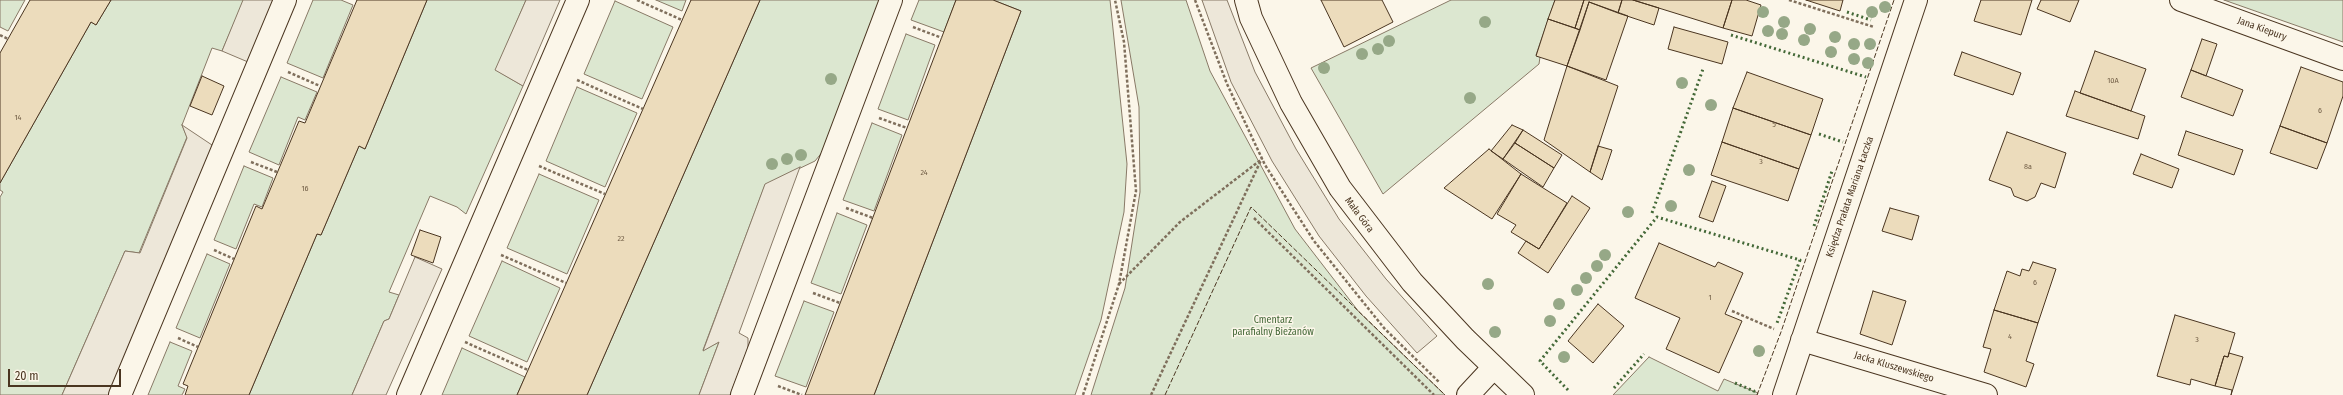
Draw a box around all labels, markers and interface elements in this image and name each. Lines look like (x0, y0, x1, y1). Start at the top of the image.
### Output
street label: Jana Kiepury (2236, 15, 2288, 43)
house number: 10A (2107, 76, 2119, 86)
house number: 6 (2318, 106, 2322, 116)
house number: 14 (15, 113, 21, 123)
house number: 5 (1772, 120, 1776, 130)
street label: Księdza Prałata Mariana Łaczka (1824, 135, 1876, 259)
house number: 3 (1759, 157, 1763, 167)
house number: 8a (2024, 162, 2032, 172)
house number: 24 (920, 168, 928, 178)
house number: 16 (301, 184, 309, 194)
street label: Mała Góra (1342, 195, 1376, 235)
house number: 22 (617, 234, 625, 244)
house number: 6 (2033, 278, 2037, 288)
house number: 1 (1708, 293, 1712, 303)
park label: Cmentarz parafialny Bieżanów (1232, 314, 1314, 338)
house number: 4 (2008, 332, 2012, 342)
house number: 3 (2195, 335, 2199, 345)
street label: Jacka Kluszewskiego (1853, 349, 1935, 385)
scale bar (10, 361, 123, 387)
text: 20 m (15, 369, 39, 383)

